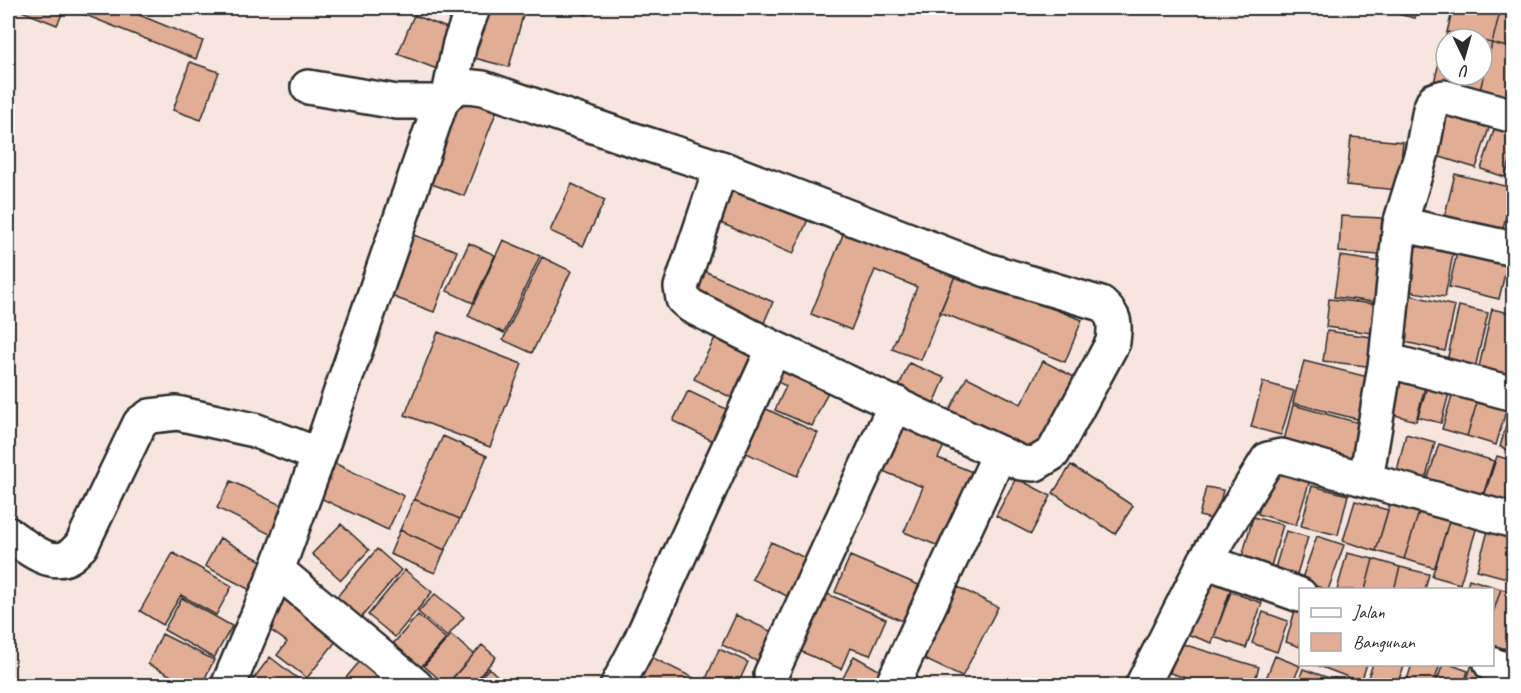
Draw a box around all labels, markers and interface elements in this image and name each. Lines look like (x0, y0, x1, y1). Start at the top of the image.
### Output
north arrow (1434, 27, 1494, 87)
text: U (1457, 61, 1470, 82)
legend (1299, 588, 1494, 666)
text: Jalan (1352, 601, 1385, 623)
text: Bangunan (1353, 631, 1416, 653)

